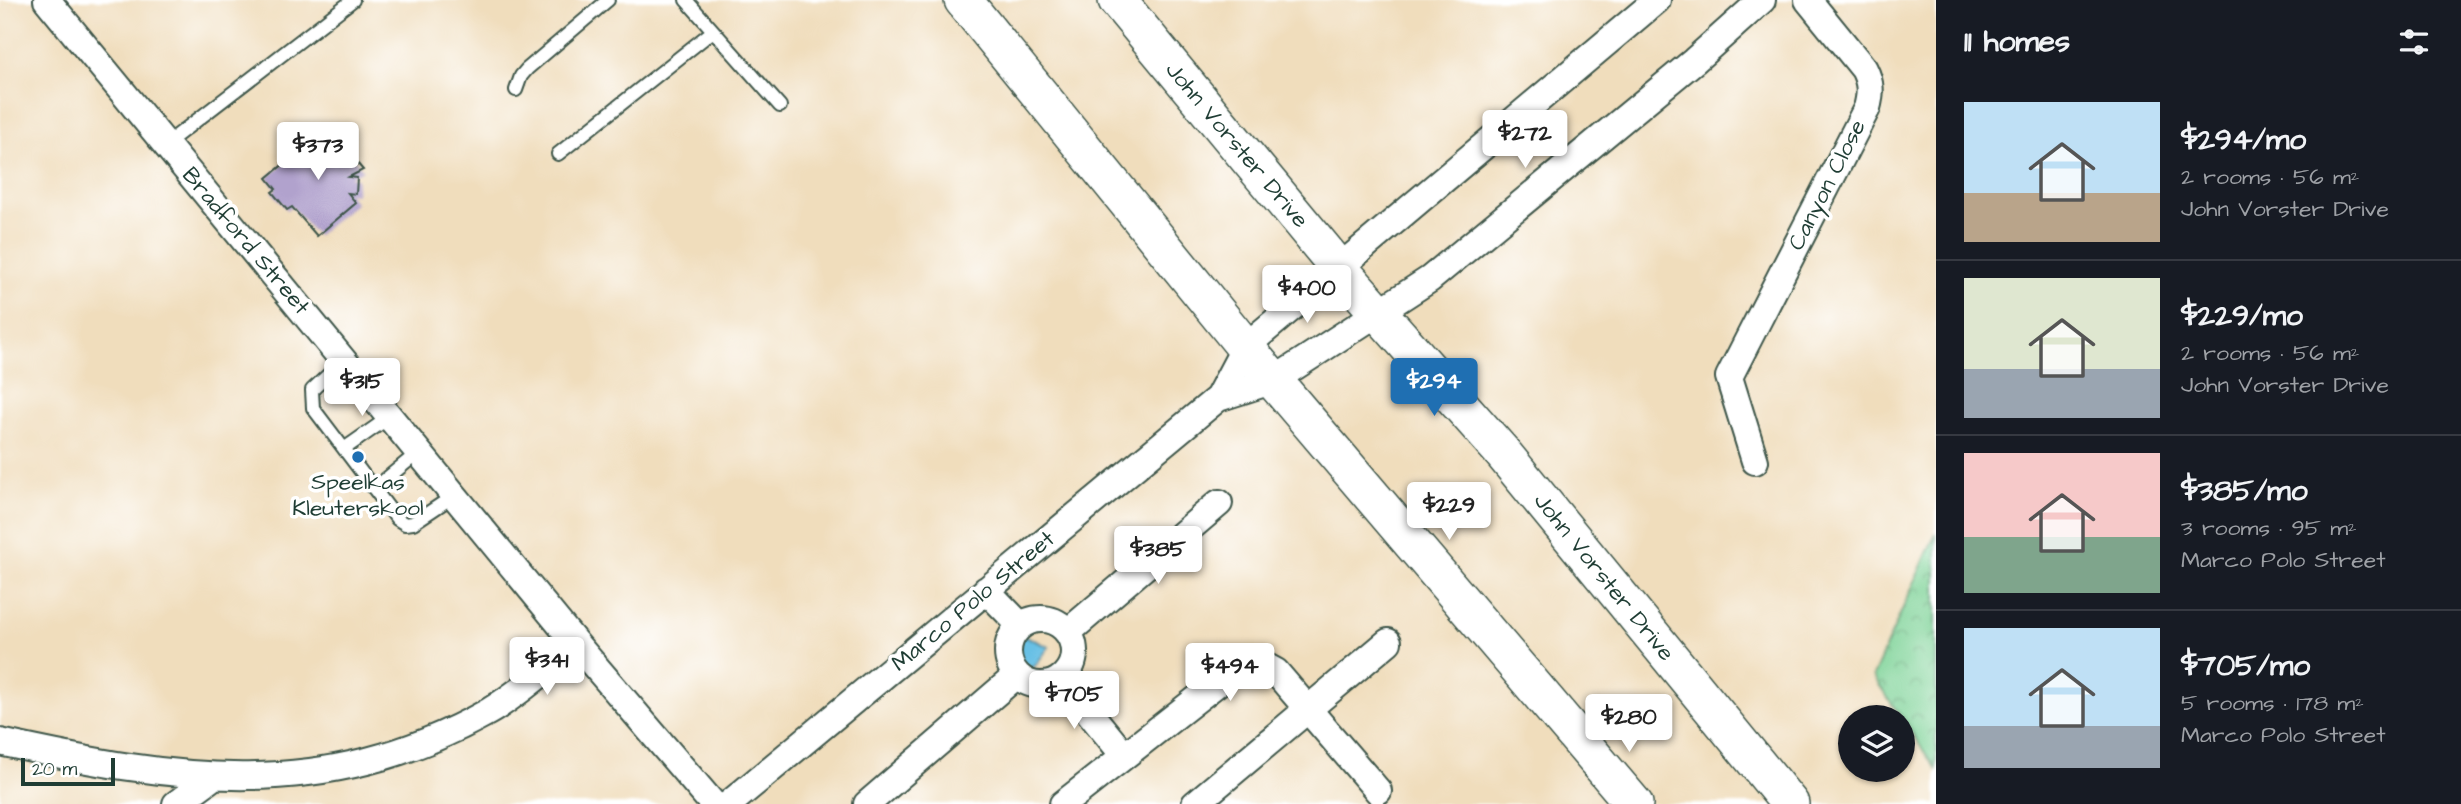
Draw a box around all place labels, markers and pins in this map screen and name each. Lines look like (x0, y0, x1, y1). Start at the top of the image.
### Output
pin: $272 (1484, 110, 1566, 170)
pin: $373 (277, 122, 359, 182)
pin: $400 (1266, 266, 1348, 325)
pin: $315 (321, 358, 403, 418)
pin: $294 (1393, 358, 1475, 418)
marker: Speelkas Kleuterskool (350, 449, 366, 465)
place label: Speelkas Kleuterskool (292, 466, 424, 524)
pin: $229 (1408, 482, 1490, 542)
pin: $385 (1117, 526, 1199, 586)
pin: $341 (506, 638, 588, 697)
pin: $494 (1189, 644, 1271, 703)
pin: $705 (1033, 672, 1115, 731)
pin: $280 (1588, 694, 1670, 754)

